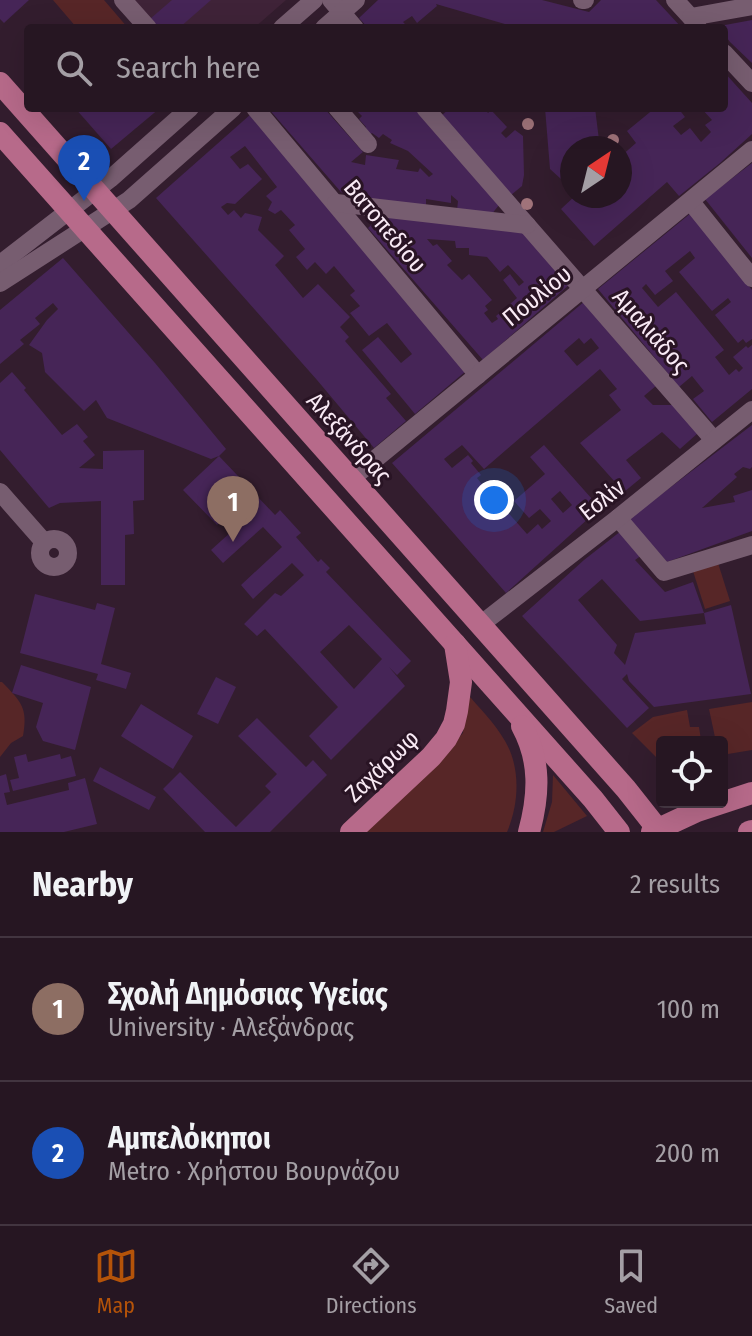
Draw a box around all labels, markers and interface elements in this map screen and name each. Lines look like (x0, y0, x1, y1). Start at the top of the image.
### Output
search box (24, 24, 728, 112)
icon: search (52, 46, 96, 90)
text: Search here (116, 50, 261, 86)
pin: 2 (58, 135, 110, 201)
north arrow (560, 136, 632, 208)
street label: Βατοπεδίου (338, 174, 432, 278)
street label: Πουλίου (497, 260, 577, 332)
street label: Αμαλιάδος (607, 283, 695, 379)
street label: Αλεξάνδρας (301, 387, 397, 489)
street label: Εσλίν (574, 473, 631, 526)
pin: 1 (207, 476, 259, 542)
your location (474, 480, 514, 520)
street label: Ζαχάρωφ (339, 724, 425, 808)
map controls (656, 736, 728, 808)
button: locate (656, 736, 728, 808)
text: Nearby (32, 864, 133, 905)
text: 2 results (630, 869, 720, 900)
text: Σχολή Δημόσιας Υγείας (108, 976, 388, 1012)
text: 1 (53, 994, 64, 1025)
text: 100 m (657, 994, 720, 1025)
text: University · Αλεξάνδρας (108, 1012, 354, 1043)
text: Αμπελόκηποι (108, 1120, 271, 1156)
text: 2 (52, 1138, 64, 1169)
text: 200 m (655, 1138, 720, 1169)
text: Metro · Χρήστου Βουρνάζου (108, 1156, 400, 1187)
tab: Map (94, 1244, 138, 1319)
tab: Directions (326, 1244, 417, 1319)
tab: Saved (604, 1244, 658, 1319)

